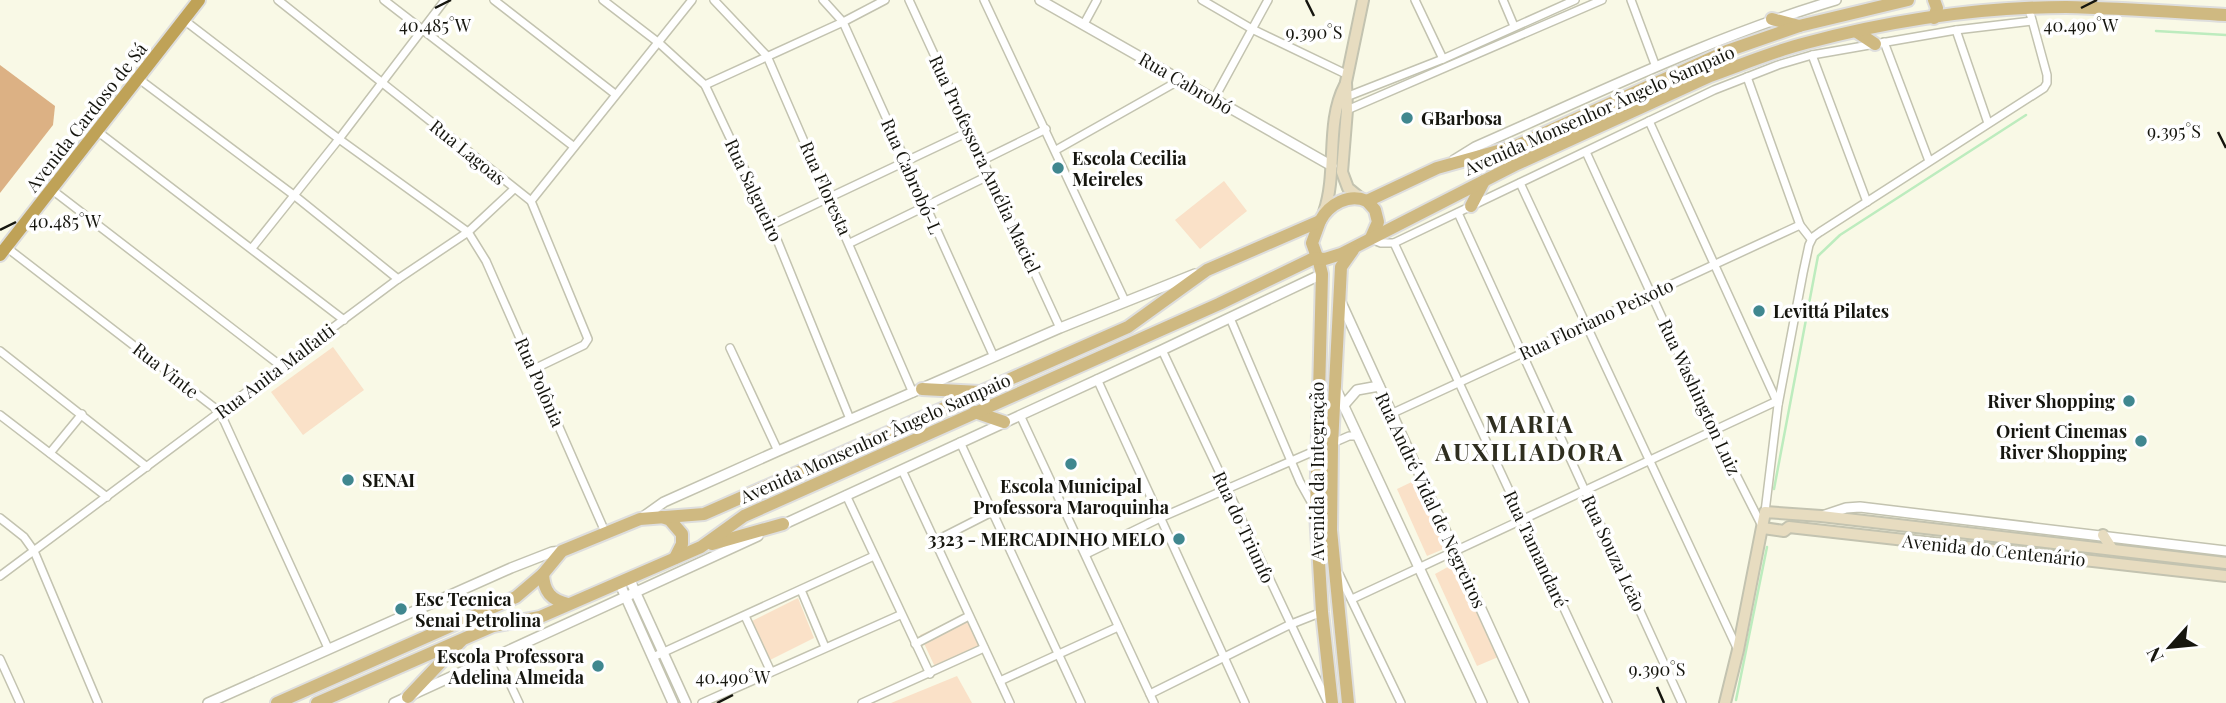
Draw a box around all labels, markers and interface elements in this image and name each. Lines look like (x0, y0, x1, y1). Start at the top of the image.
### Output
text: 40.485°W (399, 13, 472, 37)
text: 40.490°W (2044, 13, 2119, 37)
text: 9.390°S (1286, 20, 1342, 44)
street label: Avenida Cardoso de Sá (20, 37, 152, 197)
street label: Avenida Monsenhor Ângelo Sampaio (1459, 39, 1738, 181)
street label: Rua Cabrobó (1135, 47, 1237, 120)
street label: Rua Professora Amélia Maciel (924, 51, 1046, 277)
place label: GBarbosa (1421, 106, 1503, 130)
marker: GBarbosa (1399, 110, 1415, 126)
street label: Rua Lagoas (425, 114, 511, 190)
street label: Rua Cabrobó-L (876, 115, 948, 238)
text: 9.395°S (2147, 119, 2201, 143)
street label: Rua Salgueiro (720, 135, 788, 246)
street label: Rua Floresta (795, 137, 857, 239)
place label: Escola Cecilia Meireles (1072, 146, 1187, 191)
marker: Escola Cecilia Meireles (1050, 160, 1066, 176)
text: 40.485°W (29, 209, 102, 233)
street label: Rua Floriano Peixoto (1515, 273, 1677, 365)
place label: Levittá Pilates (1773, 299, 1889, 323)
marker: Levittá Pilates (1751, 303, 1767, 319)
street label: Rua Washington Luiz (1653, 315, 1747, 479)
street label: Rua Anita Malfatti (210, 318, 340, 424)
street label: Rua Polônia (510, 334, 570, 430)
street label: Rua Vinte (128, 337, 204, 403)
street label: Avenida Monsenhor Ângelo Sampaio (735, 367, 1014, 509)
street label: Avenida da Integração (1305, 381, 1329, 561)
street label: Rua André Vidal de Negreiros (1370, 388, 1492, 612)
place label: River Shopping (1987, 389, 2115, 413)
marker: River Shopping (2121, 393, 2137, 409)
district label: MARIA AUXILIADORA (1434, 407, 1625, 467)
place label: Orient Cinemas River Shopping (1996, 419, 2127, 464)
marker: Orient Cinemas River Shopping (2133, 433, 2149, 449)
marker: Escola Municipal Professora Maroquinha (1063, 456, 1079, 472)
street label: Rua do Triunfo (1208, 467, 1280, 587)
place label: SENAI (362, 468, 415, 492)
marker: SENAI (340, 472, 356, 488)
place label: Escola Municipal Professora Maroquinha (973, 474, 1170, 519)
street label: Rua Tamandaré (1498, 487, 1574, 611)
street label: Rua Souza Leão (1577, 491, 1651, 615)
place label: 3323 - MERCADINHO MELO (928, 527, 1165, 551)
street label: Avenida do Centenário (1900, 528, 2087, 572)
marker: 3323 - MERCADINHO MELO (1171, 531, 1187, 547)
place label: Esc Tecnica Senai Petrolina (415, 587, 542, 632)
marker: Esc Tecnica Senai Petrolina (393, 601, 409, 617)
north arrow (2135, 612, 2205, 682)
text: N (2139, 643, 2169, 667)
place label: Escola Professora Adelina Almeida (437, 644, 585, 689)
text: 9.390°S (1629, 657, 1685, 681)
marker: Escola Professora Adelina Almeida (590, 658, 606, 674)
text: 40.490°W (696, 665, 771, 689)

